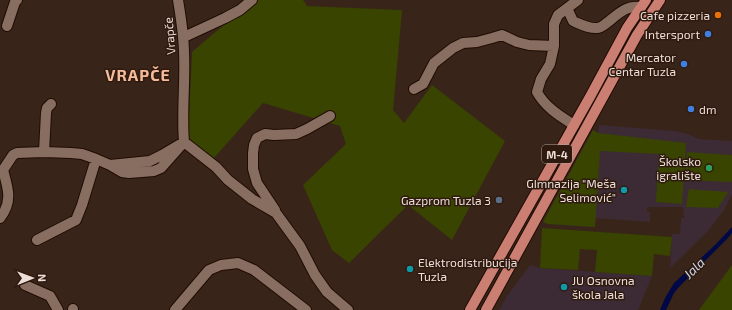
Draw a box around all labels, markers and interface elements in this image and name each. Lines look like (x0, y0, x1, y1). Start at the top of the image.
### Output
place label: Cafe pizzeria (640, 8, 710, 22)
marker: Cafe pizzeria (713, 10, 723, 20)
street label: Vrapče (160, 17, 178, 55)
place label: Intersport (645, 27, 700, 41)
marker: Intersport (703, 29, 713, 39)
place label: Mercator Centar Tuzla (609, 50, 676, 78)
marker: Mercator Centar Tuzla (679, 59, 689, 69)
district label: VRAPČE (105, 65, 171, 84)
place label: dm (699, 102, 716, 116)
marker: dm (686, 104, 696, 114)
road number: M-4 (542, 145, 572, 163)
place label: Školsko igralište (656, 154, 701, 182)
marker: Školsko igralište (704, 163, 714, 173)
place label: GImnazija "Meša Selimović" (526, 176, 616, 204)
marker: GImnazija "Meša Selimović" (619, 185, 629, 195)
place label: Gazprom Tuzla 3 (401, 193, 491, 207)
marker: Gazprom Tuzla 3 (494, 195, 504, 205)
water label: Jala (679, 254, 708, 283)
place label: Elektrodistribucija Tuzla (418, 255, 517, 283)
north arrow (12, 258, 52, 298)
marker: Elektrodistribucija Tuzla (405, 264, 415, 274)
place label: JU Osnovna škola Jala (572, 273, 635, 301)
text: N (36, 274, 49, 282)
marker: JU Osnovna škola Jala (559, 282, 569, 292)

